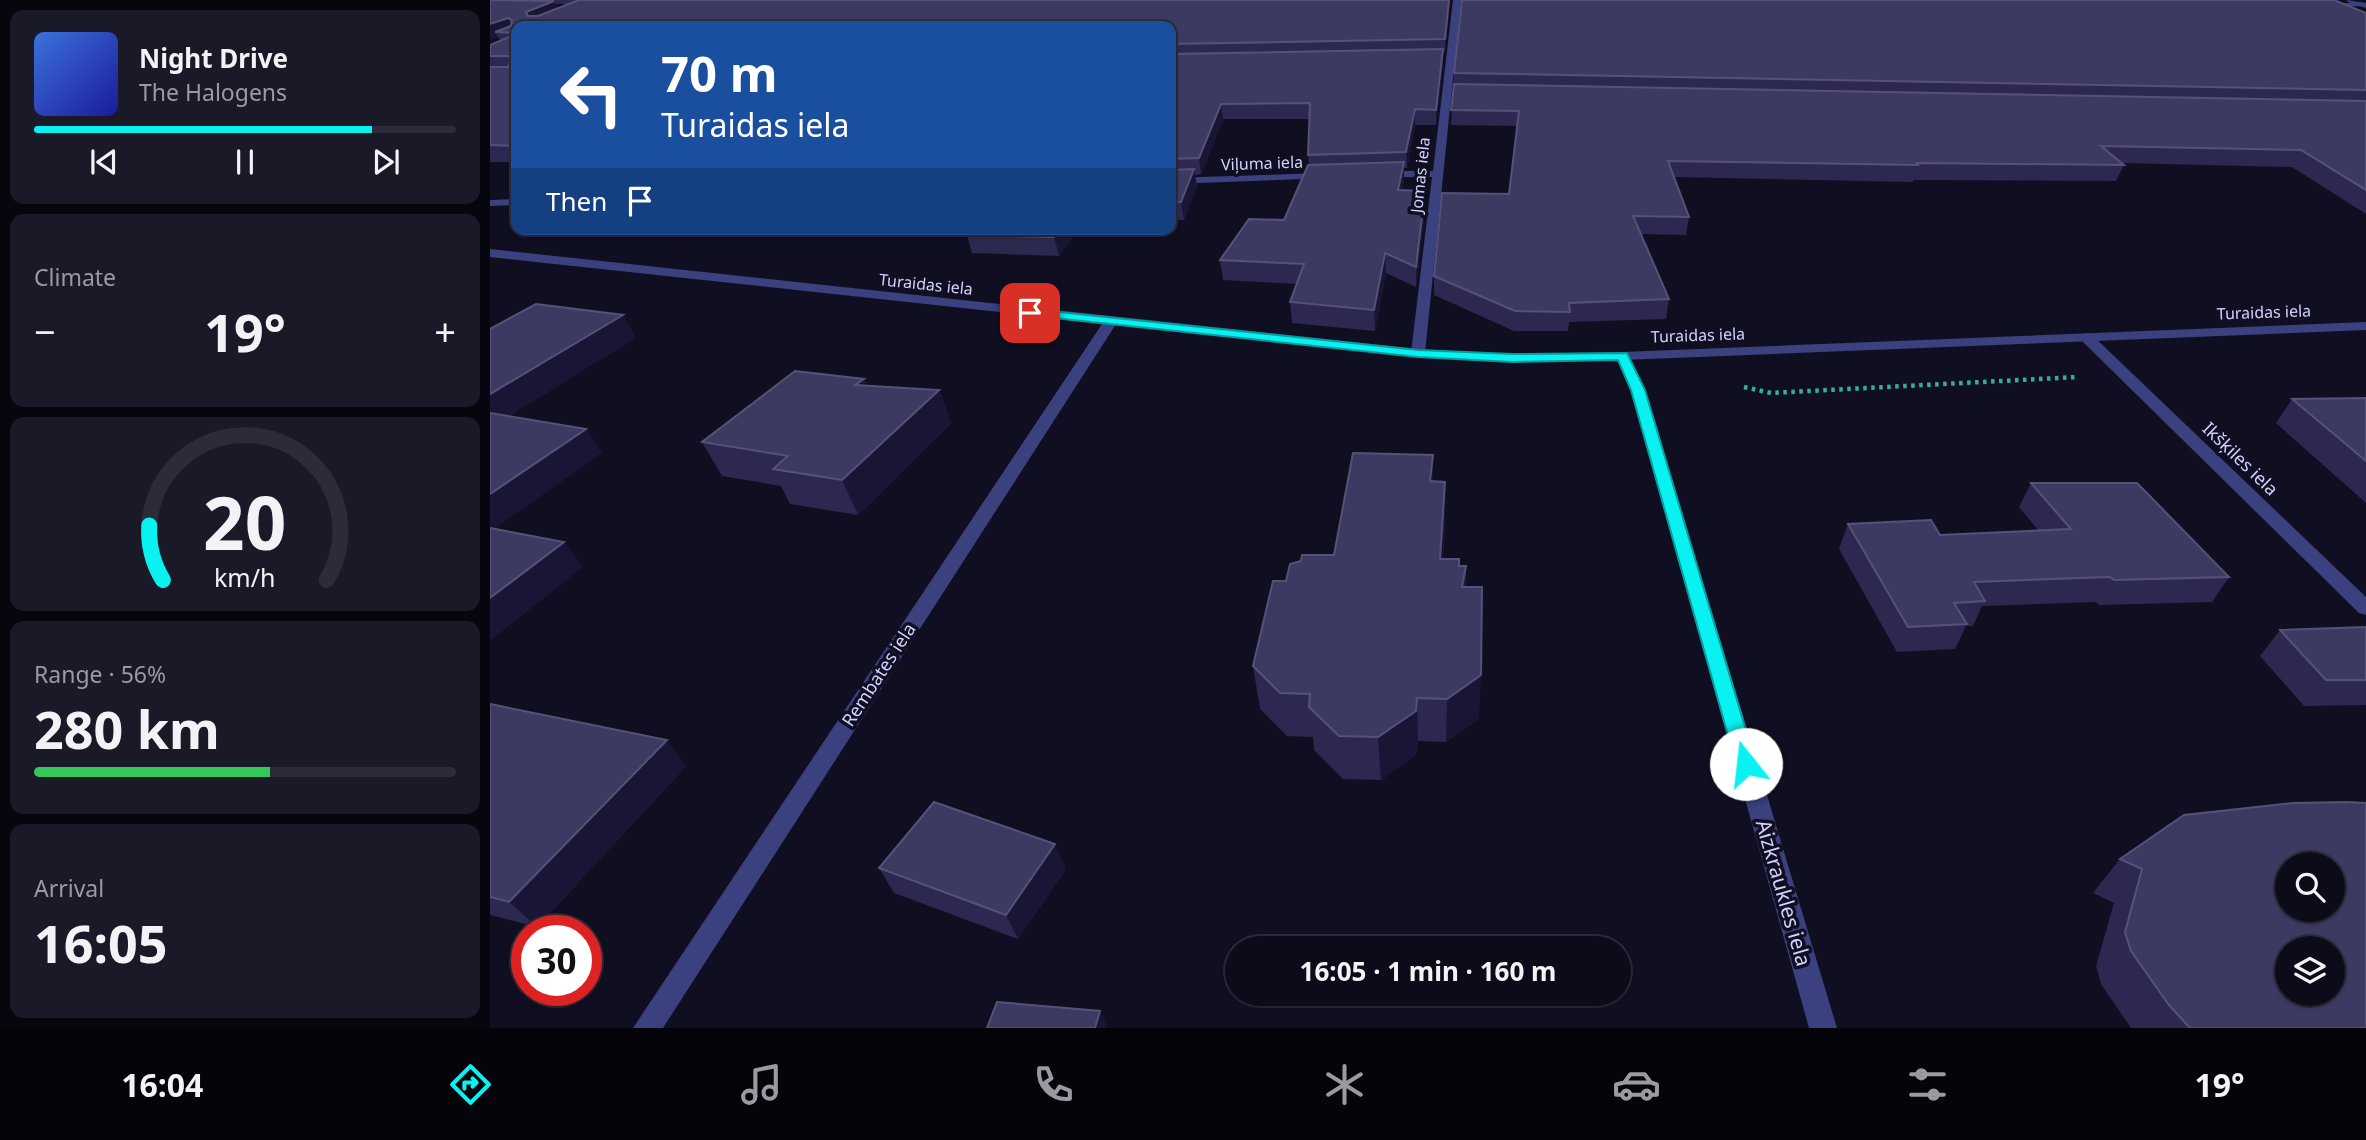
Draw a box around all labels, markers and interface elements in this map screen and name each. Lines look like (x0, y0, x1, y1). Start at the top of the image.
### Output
text: Night Drive (139, 40, 288, 76)
text: 70 m (661, 40, 778, 106)
icon: left (546, 49, 637, 140)
text: The Halogens (139, 76, 287, 108)
text: Turaidas iela (661, 103, 850, 146)
street label: Jomas iela (1405, 136, 1435, 216)
icon: previous (85, 143, 123, 181)
icon: pause (226, 143, 264, 181)
icon: next (367, 143, 405, 181)
street label: Viļuma iela (1221, 151, 1303, 175)
icon: arrive (621, 182, 659, 220)
text: Then (546, 183, 607, 219)
text: Climate (34, 261, 116, 293)
street label: Turaidas iela (878, 268, 974, 300)
pin (1000, 283, 1060, 343)
icon: arrive (1011, 294, 1049, 332)
text: 19° (204, 296, 286, 367)
street label: Turaidas iela (2217, 299, 2311, 325)
text: − (34, 305, 56, 357)
text: + (434, 305, 456, 357)
street label: Turaidas iela (1651, 322, 1745, 348)
street label: Ikšķiles iela (2198, 416, 2284, 500)
text: 20 (203, 472, 287, 571)
text: km/h (214, 560, 276, 594)
street label: Rembates iela (836, 618, 921, 731)
text: Range · 56% (34, 658, 166, 690)
text: 280 km (34, 693, 220, 764)
position arrow (1709, 727, 1783, 801)
street label: Aizkraukles iela (1750, 816, 1818, 969)
map controls (2275, 852, 2345, 1006)
button: search (2275, 852, 2345, 922)
text: Arrival (34, 872, 104, 904)
text: 16:05 (34, 907, 168, 978)
speed limit sign: 30 (511, 915, 602, 1006)
button: layers (2275, 936, 2345, 1006)
text: 16:05 · 1 min · 160 m (1300, 953, 1556, 989)
icon: directions (446, 1060, 495, 1109)
icon: music (737, 1060, 786, 1109)
icon: phone (1029, 1060, 1078, 1109)
icon: climate (1320, 1060, 1369, 1109)
icon: car (1612, 1060, 1661, 1109)
icon: filters (1903, 1060, 1952, 1109)
text: 16:04 (121, 1063, 203, 1106)
text: 19° (2195, 1063, 2245, 1106)

